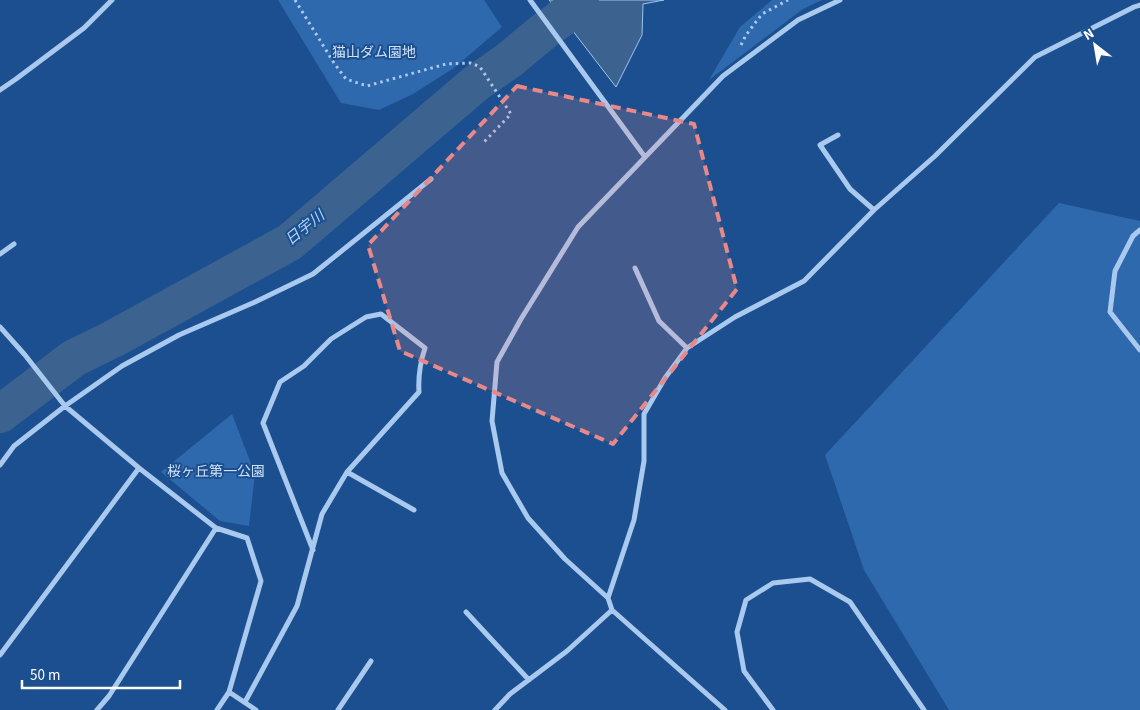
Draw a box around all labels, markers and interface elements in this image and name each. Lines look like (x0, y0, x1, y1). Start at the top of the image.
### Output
north arrow (1070, 20, 1120, 70)
text: N (1080, 24, 1098, 46)
park label: 猫山ダム園地 (332, 43, 416, 63)
water label: 日宇川 (281, 204, 331, 250)
park label: 桜ヶ丘第一公園 (167, 462, 265, 482)
scale bar (22, 658, 180, 690)
text: 50 m (30, 665, 60, 686)

